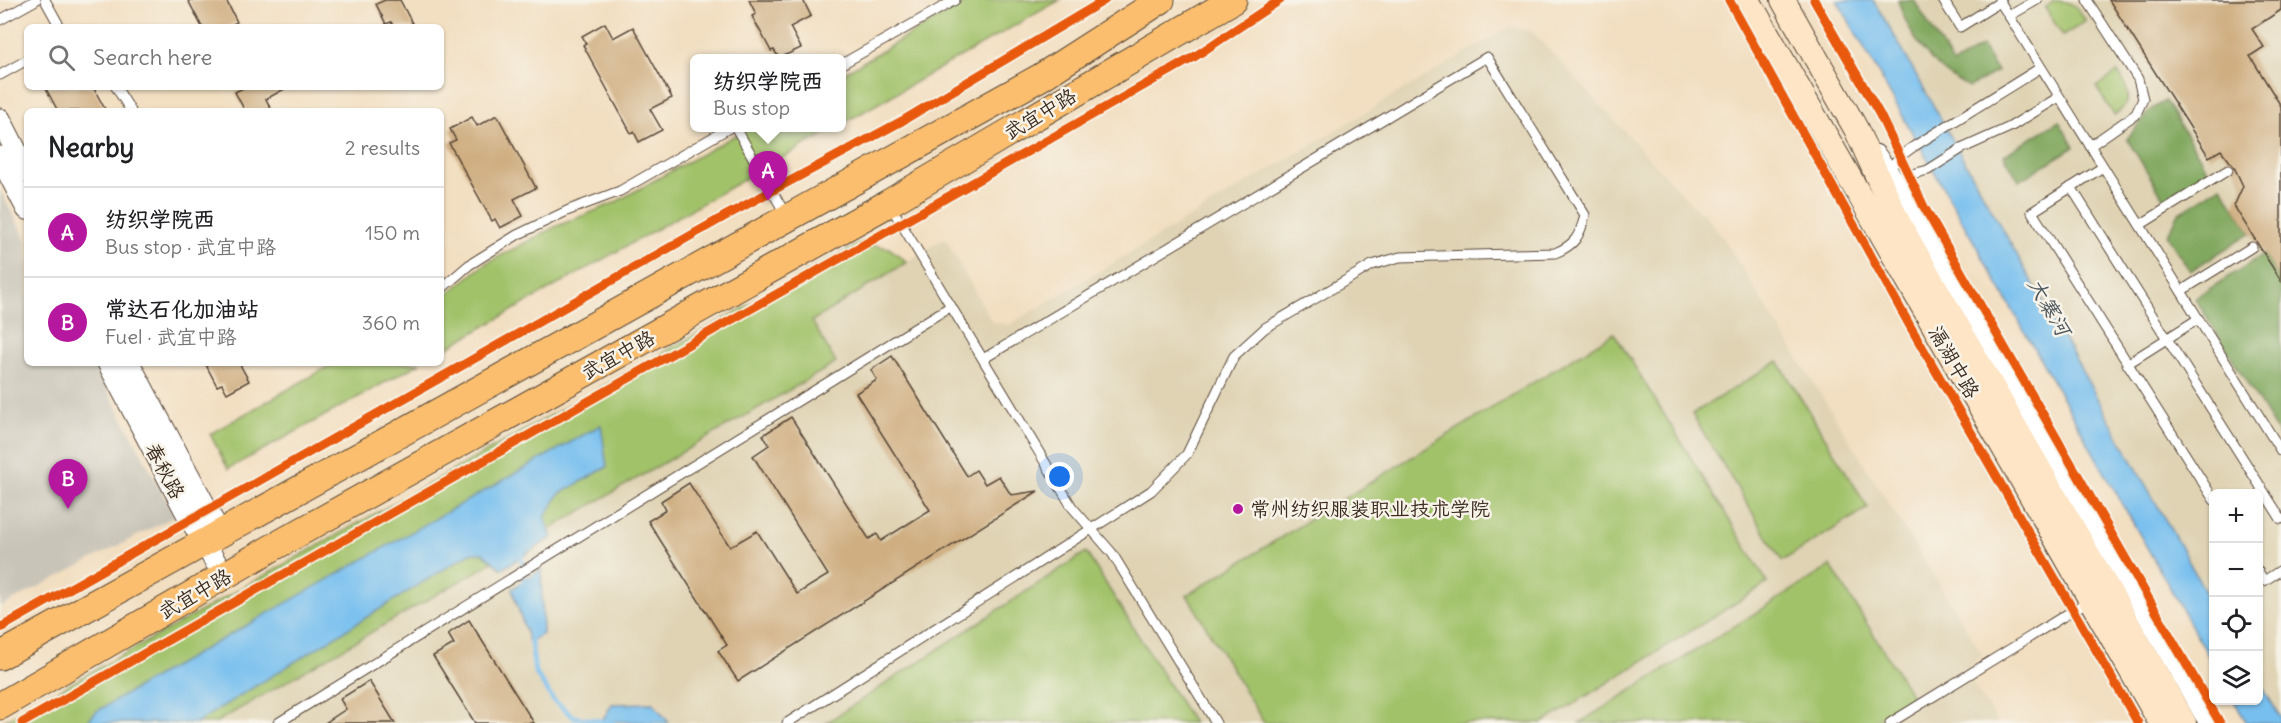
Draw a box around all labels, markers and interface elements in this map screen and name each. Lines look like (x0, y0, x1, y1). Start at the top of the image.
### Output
search box (24, 24, 444, 90)
icon: search (45, 41, 78, 74)
text: Search here (93, 43, 212, 71)
popup (690, 54, 846, 132)
text: 纺织学院西 (713, 67, 823, 95)
street label: 武宜中路 (999, 82, 1081, 145)
text: Bus stop (713, 95, 790, 120)
text: Nearby (48, 131, 134, 164)
text: 2 results (345, 135, 420, 160)
pin: A (748, 152, 788, 201)
text: 纺织学院西 (105, 205, 215, 233)
text: A (61, 220, 74, 245)
text: 150 m (365, 220, 420, 245)
text: Bus stop · 武宜中路 (105, 234, 276, 259)
water label: 大寨河 (2022, 273, 2078, 343)
text: 常达石化加油站 (105, 295, 259, 323)
text: B (61, 310, 74, 335)
text: 360 m (362, 310, 420, 335)
street label: 滆湖中路 (1924, 321, 1986, 404)
text: Fuel · 武宜中路 (105, 324, 236, 349)
street label: 武宜中路 (577, 324, 660, 385)
street label: 春秋路 (140, 438, 191, 504)
pin: B (48, 460, 88, 509)
your location (1045, 462, 1074, 491)
map controls (2209, 489, 2263, 705)
button: + (2209, 489, 2263, 543)
place label: 常州纺织服装职业技术学院 (1250, 496, 1490, 521)
marker: 常州纺织服装职业技术学院 (1231, 502, 1245, 516)
button: − (2209, 543, 2263, 597)
street label: 武宜中路 (154, 562, 237, 624)
button: locate (2209, 597, 2263, 651)
button: layers (2209, 651, 2263, 705)

